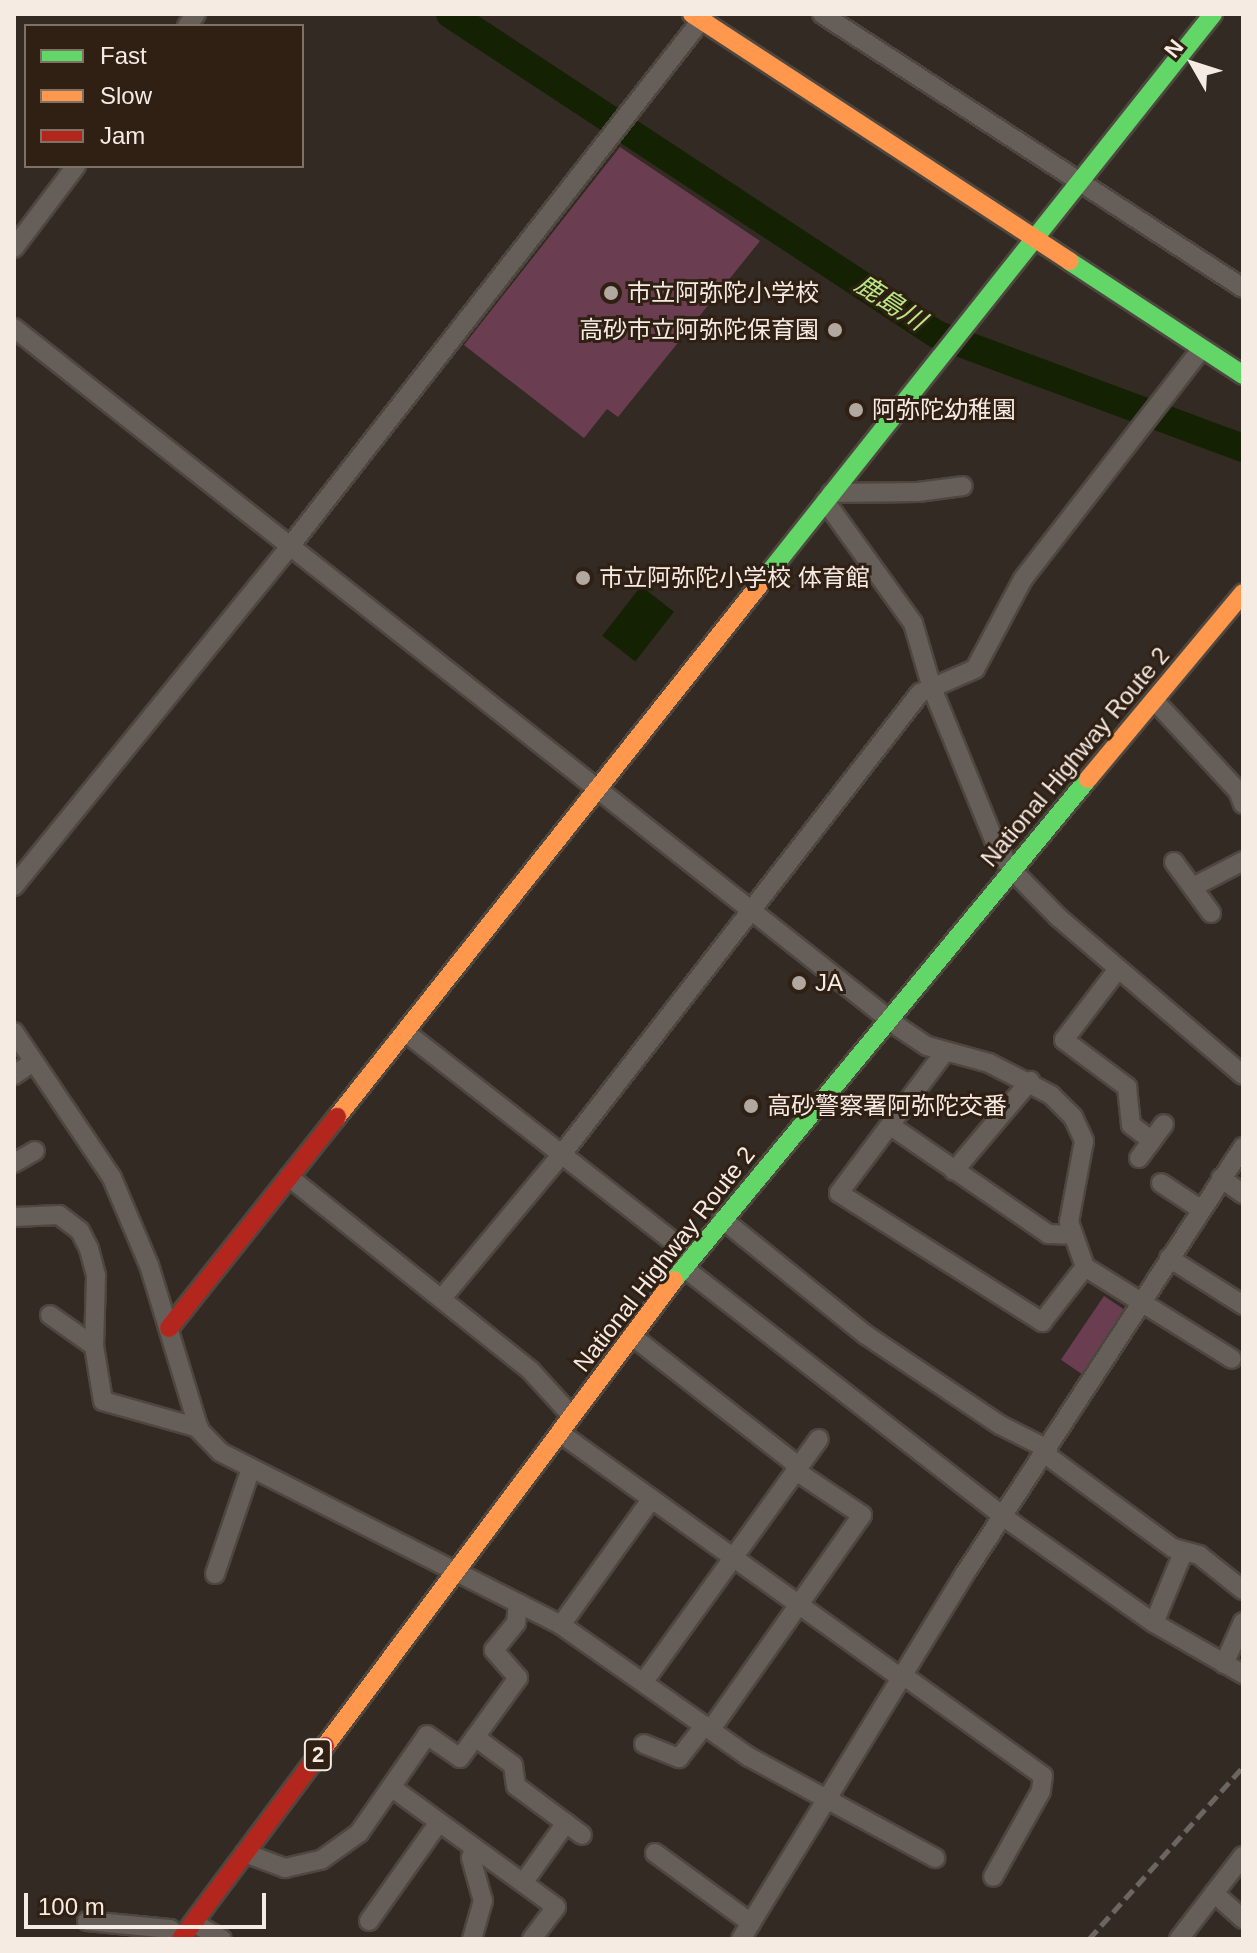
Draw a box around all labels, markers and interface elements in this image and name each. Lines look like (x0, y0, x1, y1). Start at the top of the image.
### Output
legend (24, 24, 304, 168)
north arrow (1153, 24, 1233, 104)
text: N (1159, 35, 1189, 63)
text: Fast (100, 42, 147, 69)
text: Slow (100, 82, 152, 109)
text: Jam (100, 122, 145, 149)
water label: 鹿島川 (849, 269, 931, 337)
place label: 市立阿弥陀小学校 (627, 279, 819, 307)
marker: 市立阿弥陀小学校 (602, 284, 620, 302)
place label: 高砂市立阿弥陀保育園 (579, 316, 819, 344)
marker: 高砂市立阿弥陀保育園 (826, 321, 844, 339)
place label: 阿弥陀幼稚園 (872, 396, 1016, 424)
marker: 阿弥陀幼稚園 (847, 401, 865, 419)
place label: 市立阿弥陀小学校 体育館 (599, 564, 870, 592)
marker: 市立阿弥陀小学校 体育館 (574, 569, 592, 587)
street label: National Highway Route 2 (975, 641, 1175, 873)
place label: JA (815, 969, 843, 997)
marker: JA (790, 974, 808, 992)
place label: 高砂警察署阿弥陀交番 (767, 1092, 1007, 1120)
marker: 高砂警察署阿弥陀交番 (742, 1097, 760, 1115)
street label: National Highway Route 2 (567, 1141, 761, 1377)
road number: 2 (302, 1737, 334, 1773)
scale bar (28, 1877, 270, 1927)
text: 100 m (38, 1893, 105, 1920)

